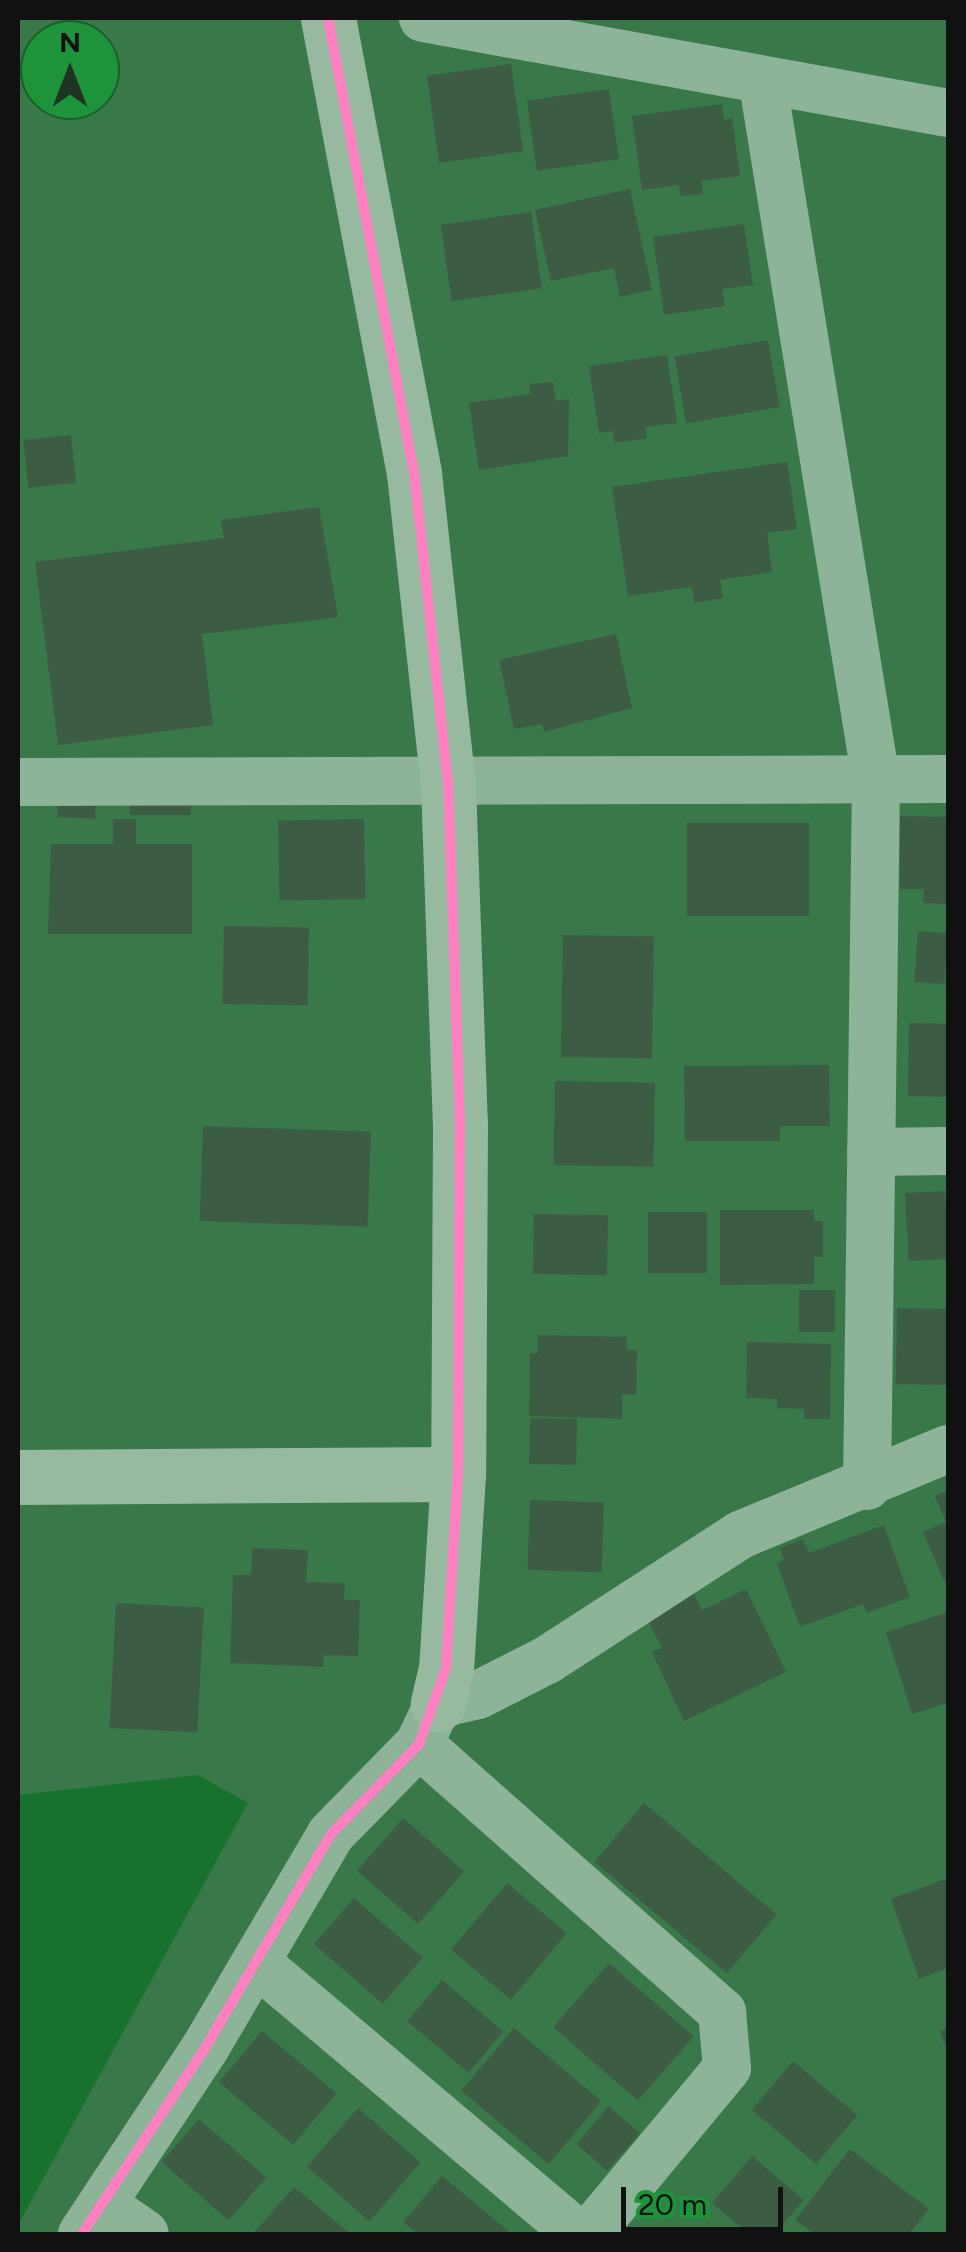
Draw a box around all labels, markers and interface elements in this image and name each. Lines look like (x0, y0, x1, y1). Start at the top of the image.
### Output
north arrow (20, 20, 120, 120)
text: N (59, 25, 81, 59)
scale bar (626, 2167, 788, 2229)
text: 20 m (638, 2186, 707, 2223)

